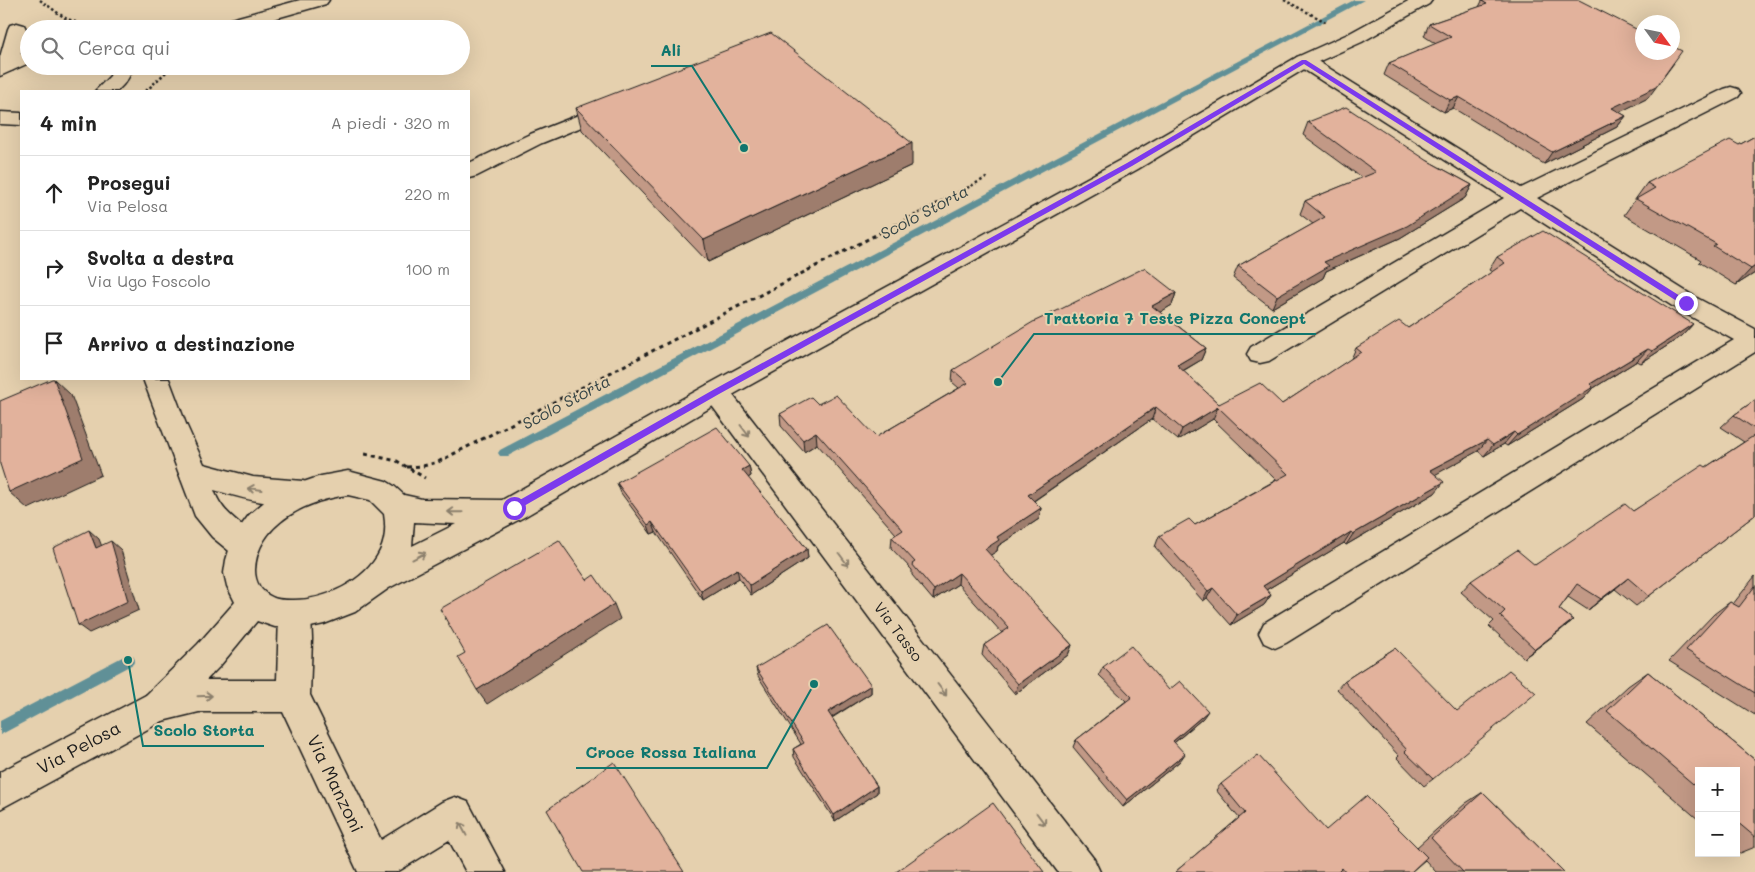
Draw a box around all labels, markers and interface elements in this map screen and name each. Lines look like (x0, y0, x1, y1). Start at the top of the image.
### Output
north arrow (1635, 15, 1680, 60)
search box (20, 20, 470, 75)
icon: search (38, 34, 66, 62)
text: Cerca qui (78, 35, 170, 60)
callout: Ali (651, 35, 692, 66)
text: Ali (661, 39, 681, 60)
text: 4 min (40, 109, 97, 136)
text: A piedi · 320 m (331, 112, 450, 133)
text: Prosegui (87, 170, 171, 195)
icon: ahead (40, 179, 68, 207)
water label: Scolo Storta (876, 179, 972, 244)
text: 220 m (404, 183, 450, 204)
text: Via Pelosa (87, 195, 168, 216)
text: Svolta a destra (87, 245, 234, 270)
icon: right (40, 254, 68, 282)
text: 100 m (405, 258, 450, 279)
text: Via Ugo Foscolo (87, 270, 210, 291)
route end (1675, 292, 1698, 315)
callout: Trattoria 7 Teste Pizza Concept (1034, 303, 1316, 334)
text: Trattoria 7 Teste Pizza Concept (1044, 307, 1306, 328)
icon: arrive (40, 329, 68, 357)
text: Arrivo a destinazione (87, 331, 295, 356)
water label: Scolo Storta (518, 369, 614, 434)
one-way arrow (740, 424, 751, 437)
one-way arrow (247, 483, 263, 493)
route start (503, 497, 526, 520)
one-way arrow (447, 507, 464, 517)
one-way arrow (412, 550, 426, 560)
one-way arrow (838, 553, 849, 566)
street label: Via Tasso (870, 598, 928, 665)
one-way arrow (937, 683, 948, 696)
one-way arrow (197, 691, 213, 701)
street label: Via Pelosa (33, 715, 124, 779)
callout: Scolo Storta (143, 715, 264, 746)
text: Scolo Storta (153, 719, 255, 740)
street label: Via Manzoni (302, 731, 370, 836)
callout: Croce Rossa Italiana (576, 737, 767, 768)
text: Croce Rossa Italiana (586, 741, 757, 762)
map controls (1695, 767, 1740, 857)
button: + (1695, 767, 1740, 812)
one-way arrow (1035, 812, 1046, 825)
button: − (1695, 812, 1740, 857)
one-way arrow (457, 822, 467, 837)

